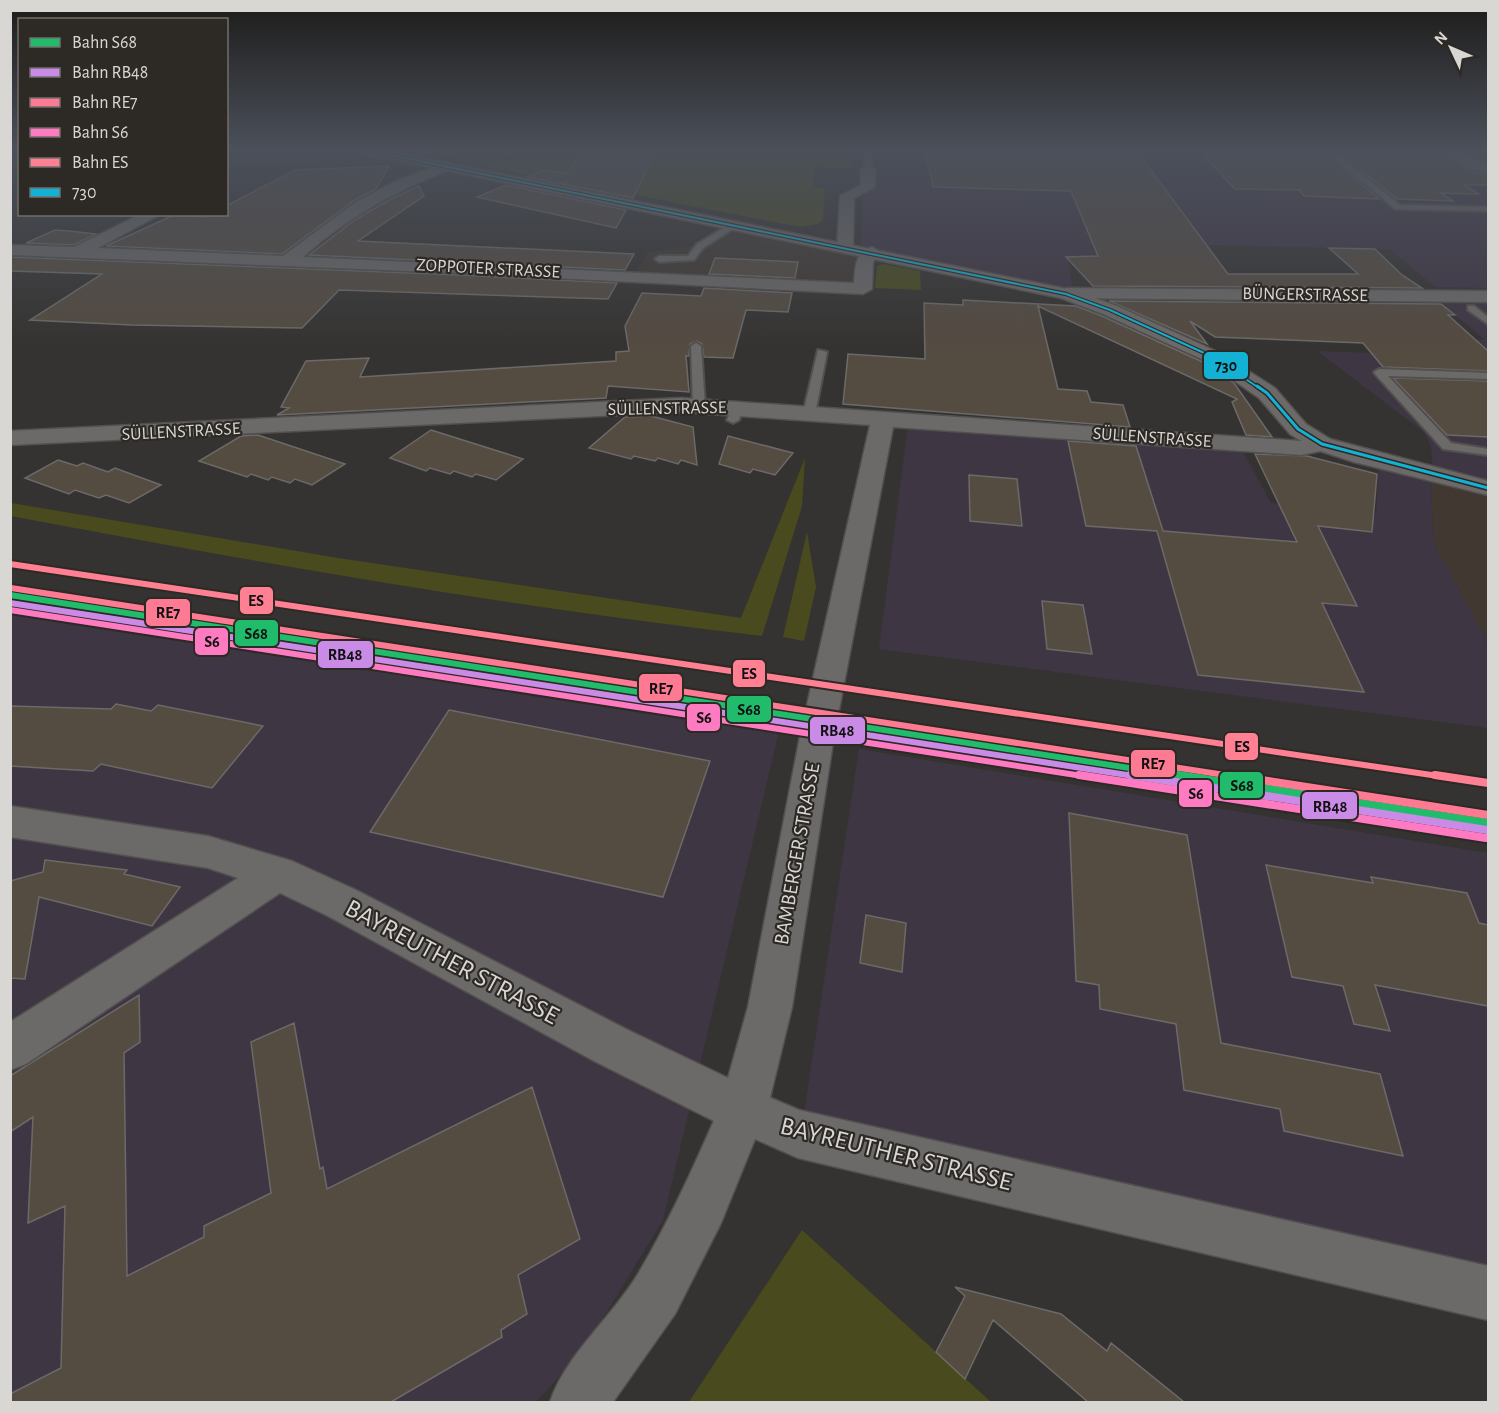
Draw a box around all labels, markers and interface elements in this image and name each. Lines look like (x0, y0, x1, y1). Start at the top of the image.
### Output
legend (18, 18, 228, 216)
north arrow (1421, 18, 1481, 78)
text: N (1431, 29, 1451, 48)
text: Bahn S68 (72, 34, 137, 52)
text: Bahn RB48 (72, 64, 148, 82)
text: Bahn RE7 (72, 94, 138, 112)
text: Bahn S6 (72, 124, 128, 142)
text: Bahn ES (72, 154, 129, 172)
text: 730 (72, 184, 96, 202)
street label: ZOPPOTER STRASSE (416, 256, 561, 282)
street label: BÜNGERSTRASSE (1242, 283, 1368, 305)
line badge: 730 (1203, 351, 1249, 380)
text: 730 (1215, 358, 1237, 374)
street label: SÜLLENSTRASSE (607, 397, 727, 419)
street label: SÜLLENSTRASSE (121, 418, 241, 444)
street label: SÜLLENSTRASSE (1092, 423, 1212, 451)
line badge: ES (239, 586, 274, 615)
text: ES (248, 593, 264, 609)
line badge: RE7 (145, 598, 191, 627)
text: RE7 (156, 605, 180, 621)
line badge: S68 (234, 619, 279, 647)
text: S68 (244, 626, 268, 642)
line badge: S6 (194, 627, 229, 656)
text: S6 (204, 634, 220, 650)
line badge: RB48 (317, 640, 374, 669)
text: RB48 (328, 647, 362, 663)
line badge: ES (732, 659, 766, 688)
text: ES (741, 666, 757, 682)
line badge: RE7 (638, 673, 683, 702)
text: RE7 (649, 681, 673, 697)
line badge: S68 (726, 695, 772, 723)
text: S68 (737, 702, 761, 718)
line badge: S6 (686, 703, 721, 732)
text: S6 (696, 710, 712, 726)
line badge: RB48 (809, 716, 866, 745)
text: RB48 (820, 723, 854, 739)
line badge: ES (1224, 732, 1259, 761)
text: ES (1234, 739, 1250, 755)
line badge: RE7 (1130, 749, 1176, 778)
text: RE7 (1141, 756, 1165, 772)
street label: BAMBERGER STRASSE (771, 761, 823, 947)
line badge: S68 (1219, 771, 1264, 799)
text: S68 (1230, 778, 1254, 794)
line badge: S6 (1178, 779, 1213, 808)
text: S6 (1188, 786, 1204, 802)
line badge: RB48 (1301, 791, 1358, 820)
text: RB48 (1313, 799, 1347, 815)
street label: BAYREUTHER STRASSE (341, 895, 563, 1029)
street label: BAYREUTHER STRASSE (778, 1113, 1014, 1195)

